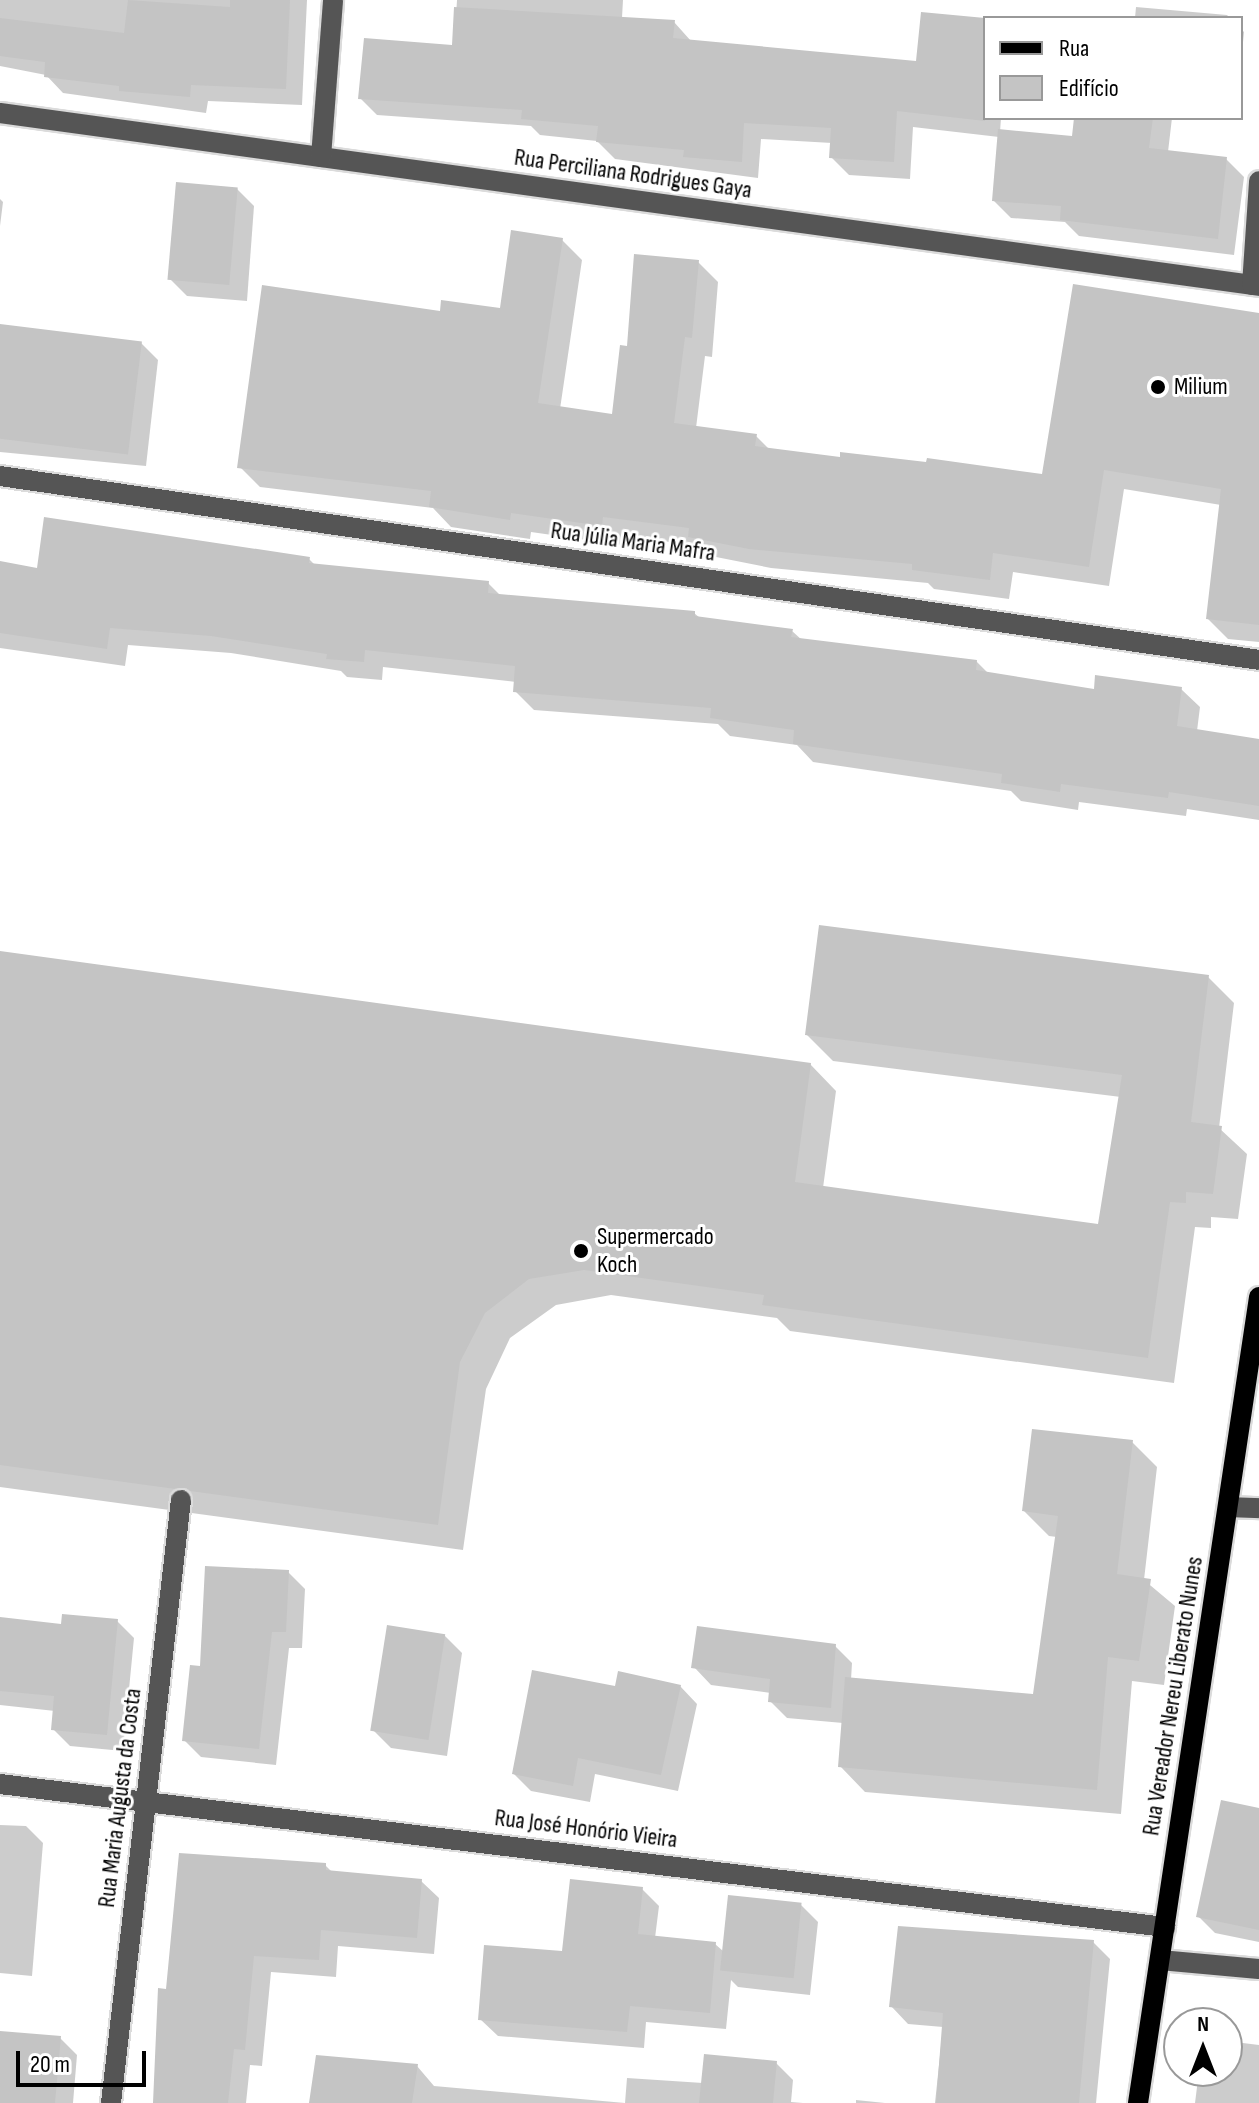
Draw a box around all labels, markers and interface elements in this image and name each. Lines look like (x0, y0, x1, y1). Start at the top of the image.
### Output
legend (983, 16, 1243, 120)
text: Rua (1059, 34, 1089, 63)
text: Edifício (1059, 74, 1119, 103)
street label: Rua Perciliana Rodrigues Gaya (512, 143, 754, 205)
place label: Milium (1174, 373, 1228, 401)
marker: Milium (1149, 378, 1167, 396)
street label: Rua Júlia Maria Mafra (549, 516, 717, 568)
place label: Supermercado Koch (597, 1223, 714, 1279)
marker: Supermercado Koch (572, 1242, 590, 1260)
street label: Rua Vereador Nereu Liberato Nunes (1137, 1554, 1209, 1838)
street label: Rua Maria Augusta da Costa (92, 1687, 148, 1909)
street label: Rua José Honório Vieira (493, 1804, 679, 1854)
north arrow (1163, 2007, 1243, 2087)
text: N (1197, 2011, 1209, 2038)
scale bar (20, 2035, 150, 2085)
text: 20 m (30, 2050, 70, 2079)

